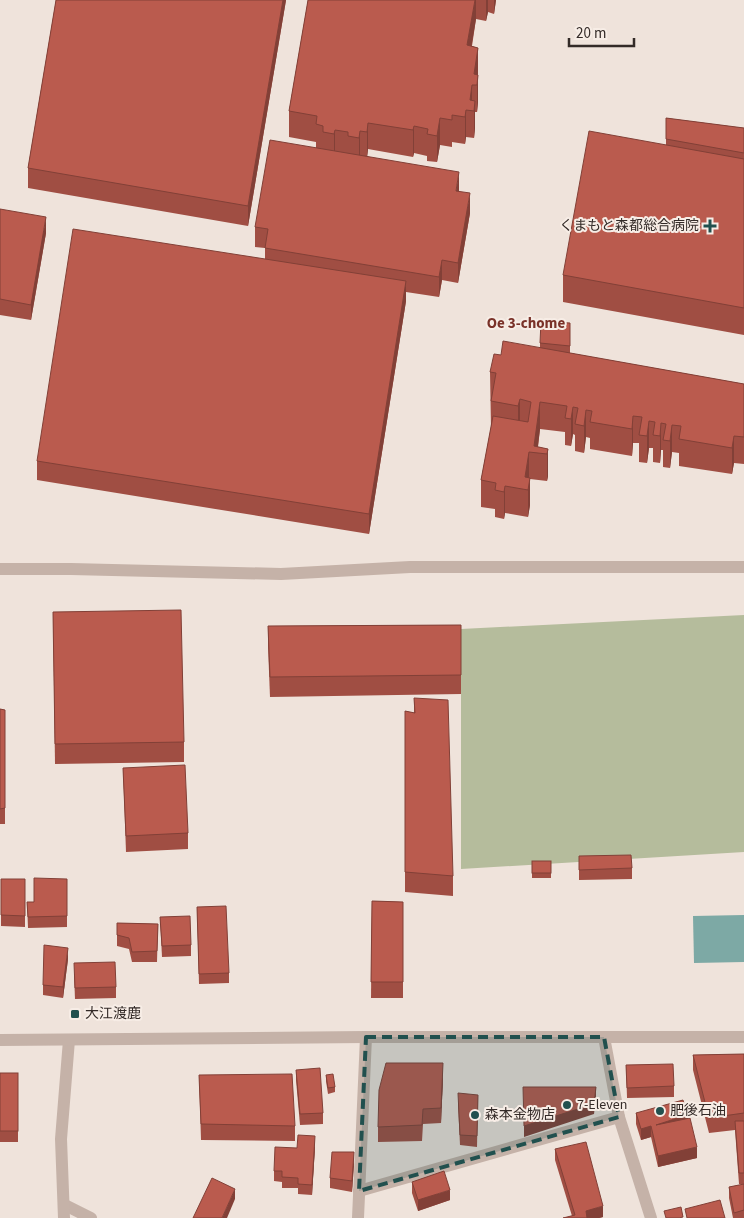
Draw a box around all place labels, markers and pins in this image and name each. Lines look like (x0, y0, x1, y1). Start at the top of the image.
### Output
place label: くまもと森都総合病院 (559, 216, 699, 236)
marker: くまもと森都総合病院 (703, 219, 717, 233)
place label: 大江渡鹿 (85, 1004, 141, 1024)
marker: 大江渡鹿 (69, 1008, 81, 1020)
place label: 7-Eleven (577, 1095, 627, 1115)
marker: 7-Eleven (561, 1099, 573, 1111)
place label: 肥後石油 (670, 1101, 726, 1121)
place label: 森本金物店 (485, 1105, 555, 1125)
marker: 肥後石油 (654, 1105, 666, 1117)
marker: 森本金物店 (469, 1109, 481, 1121)

